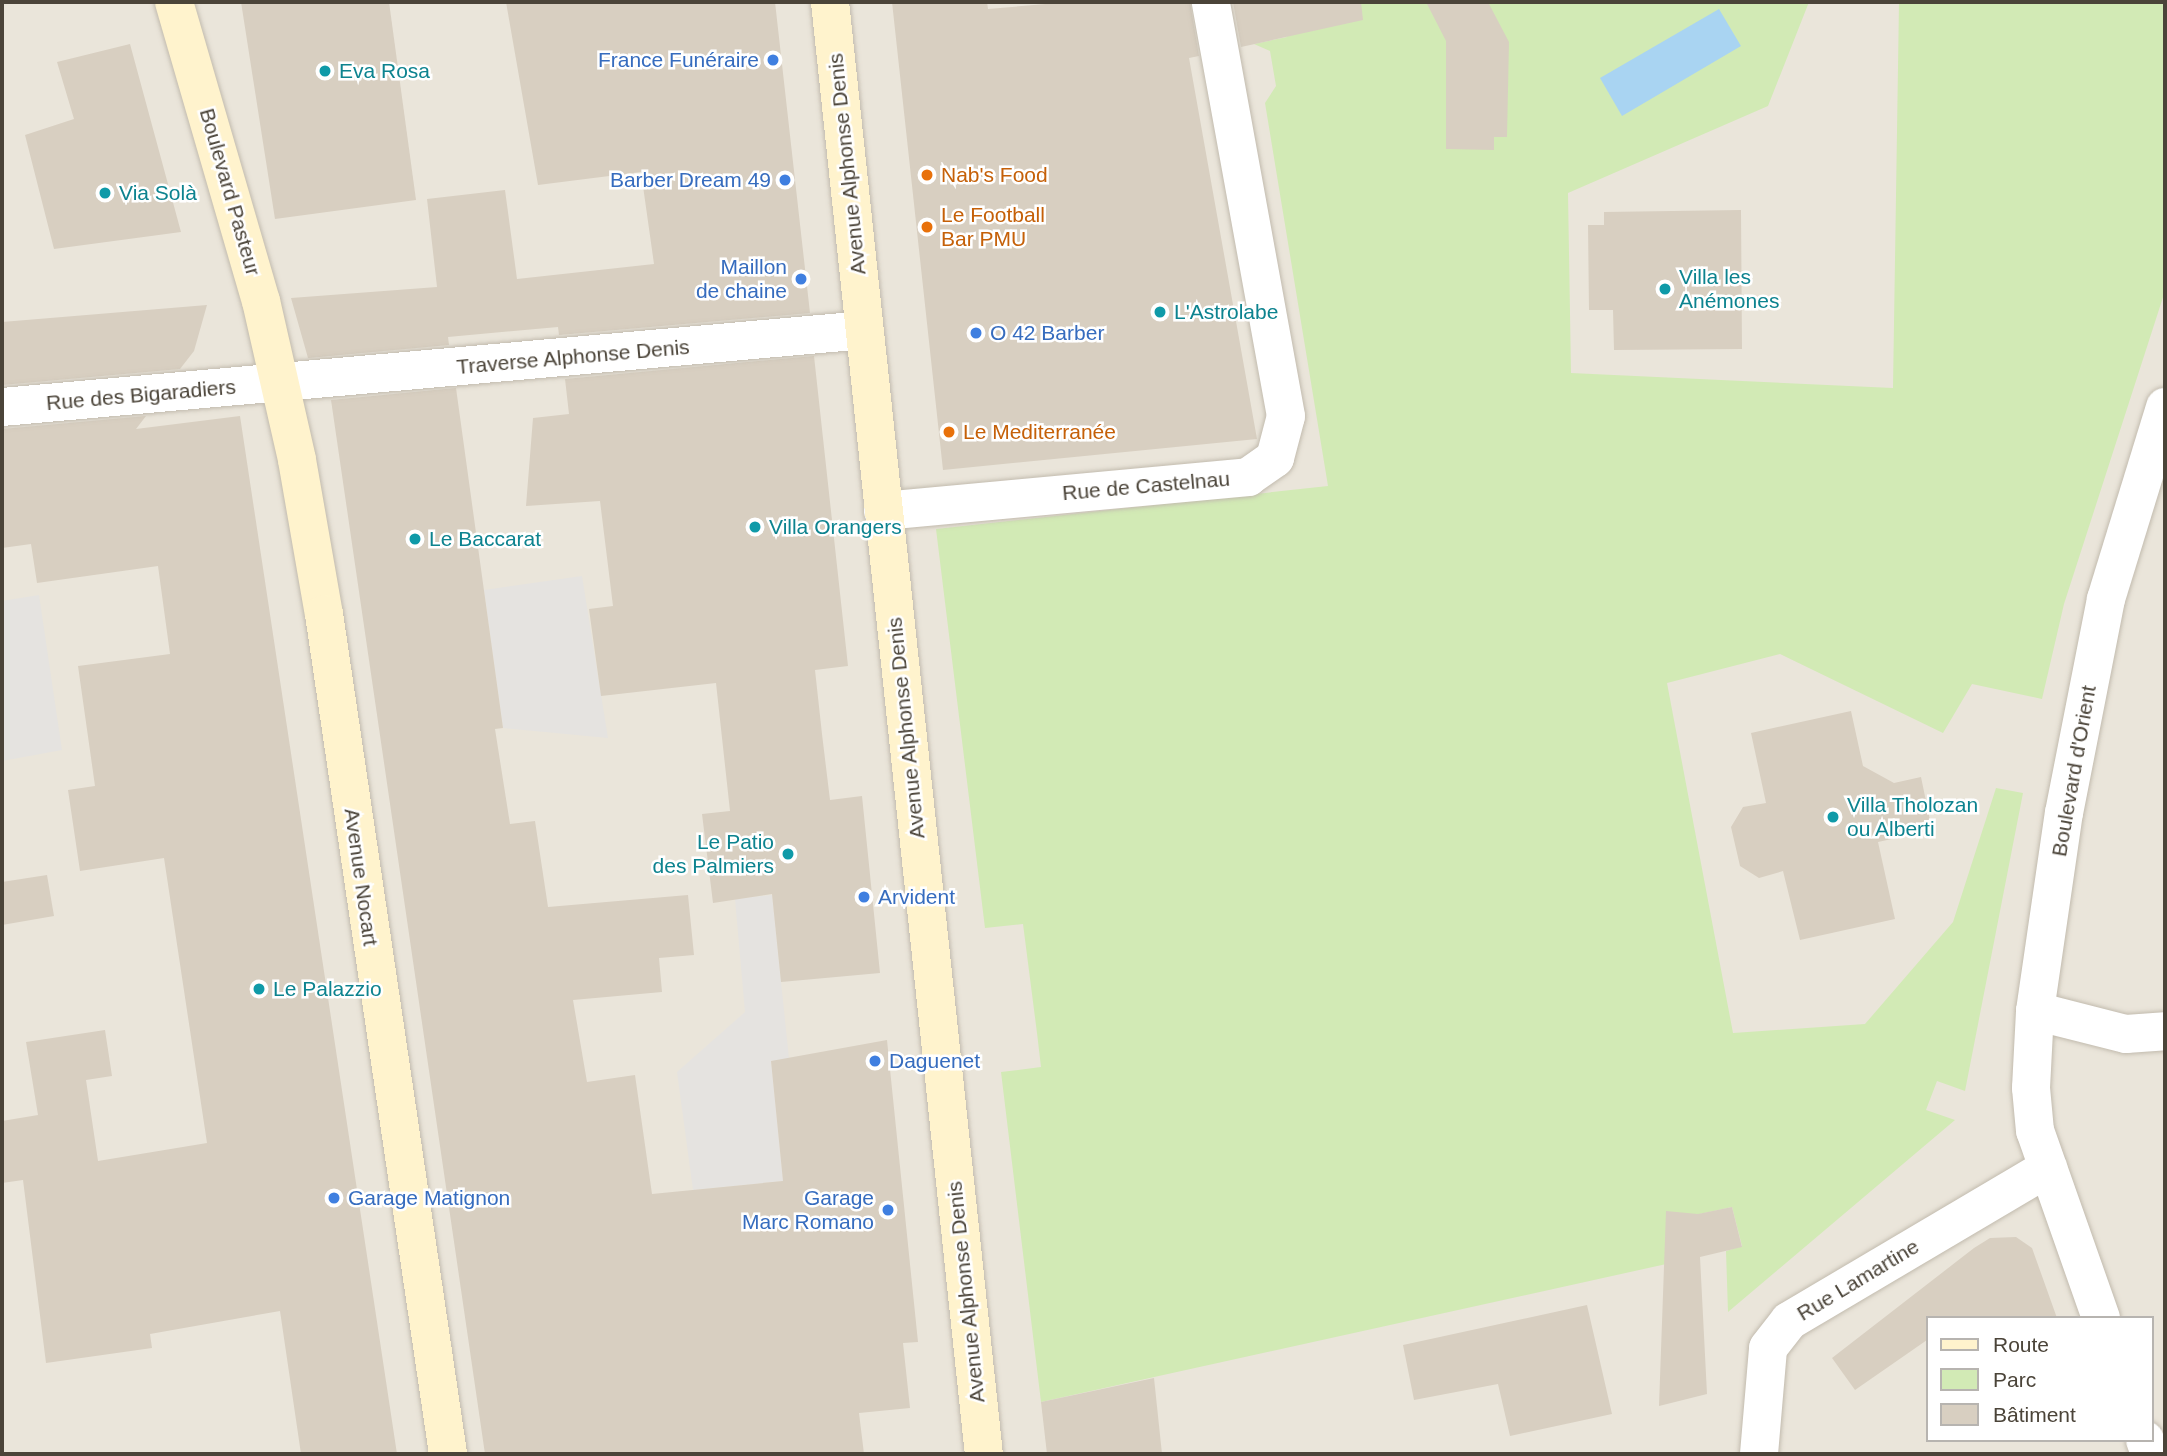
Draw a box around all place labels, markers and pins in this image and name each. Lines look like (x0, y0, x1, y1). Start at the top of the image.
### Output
place label: France Funéraire (598, 47, 759, 73)
marker: France Funéraire (765, 52, 781, 68)
place label: Eva Rosa (339, 58, 430, 84)
marker: Eva Rosa (317, 63, 333, 79)
place label: Nab's Food (941, 162, 1048, 188)
place label: Barber Dream 49 (610, 167, 771, 193)
marker: Nab's Food (919, 167, 935, 183)
marker: Barber Dream 49 (777, 172, 793, 188)
place label: Via Solà (119, 180, 197, 206)
marker: Via Solà (97, 185, 113, 201)
place label: Le Football Bar PMU (941, 202, 1045, 252)
marker: Le Football Bar PMU (919, 219, 935, 235)
place label: Maillon de chaine (696, 254, 787, 304)
place label: Villa les Anémones (1679, 264, 1779, 314)
marker: Maillon de chaine (793, 271, 809, 287)
marker: Villa les Anémones (1657, 281, 1673, 297)
place label: L'Astrolabe (1174, 299, 1278, 325)
marker: L'Astrolabe (1152, 304, 1168, 320)
place label: O 42 Barber (990, 320, 1104, 346)
marker: O 42 Barber (968, 325, 984, 341)
place label: Le Mediterranée (963, 419, 1116, 445)
marker: Le Mediterranée (941, 424, 957, 440)
place label: Villa Orangers (769, 514, 902, 540)
marker: Villa Orangers (747, 519, 763, 535)
place label: Le Baccarat (429, 526, 541, 552)
marker: Le Baccarat (407, 531, 423, 547)
place label: Villa Tholozan ou Alberti (1847, 792, 1979, 842)
marker: Villa Tholozan ou Alberti (1825, 809, 1841, 825)
place label: Le Patio des Palmiers (653, 829, 774, 879)
marker: Le Patio des Palmiers (780, 846, 796, 862)
place label: Arvident (878, 884, 955, 910)
marker: Arvident (856, 889, 872, 905)
place label: Le Palazzio (273, 976, 382, 1002)
marker: Le Palazzio (251, 981, 267, 997)
place label: Daguenet (889, 1048, 980, 1074)
marker: Daguenet (867, 1053, 883, 1069)
place label: Garage Matignon (348, 1185, 510, 1211)
place label: Garage Marc Romano (742, 1185, 874, 1235)
marker: Garage Matignon (326, 1190, 342, 1206)
marker: Garage Marc Romano (880, 1202, 896, 1218)

